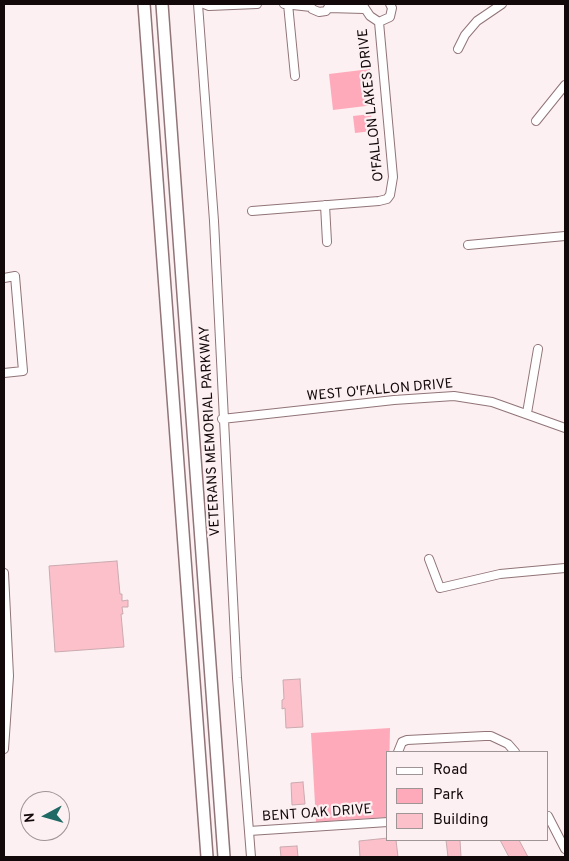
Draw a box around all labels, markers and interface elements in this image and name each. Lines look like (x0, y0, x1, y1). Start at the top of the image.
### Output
street label: O'FALLON LAKES DRIVE (356, 28, 388, 182)
street label: VETERANS MEMORIAL PARKWAY (197, 325, 225, 537)
street label: WEST O'FALLON DRIVE (306, 376, 454, 406)
legend (386, 751, 549, 841)
text: Road (433, 761, 468, 780)
text: Park (433, 786, 464, 805)
north arrow (20, 791, 70, 841)
street label: BENT OAK DRIVE (262, 802, 372, 826)
text: Building (433, 811, 488, 830)
text: N (22, 812, 40, 823)

